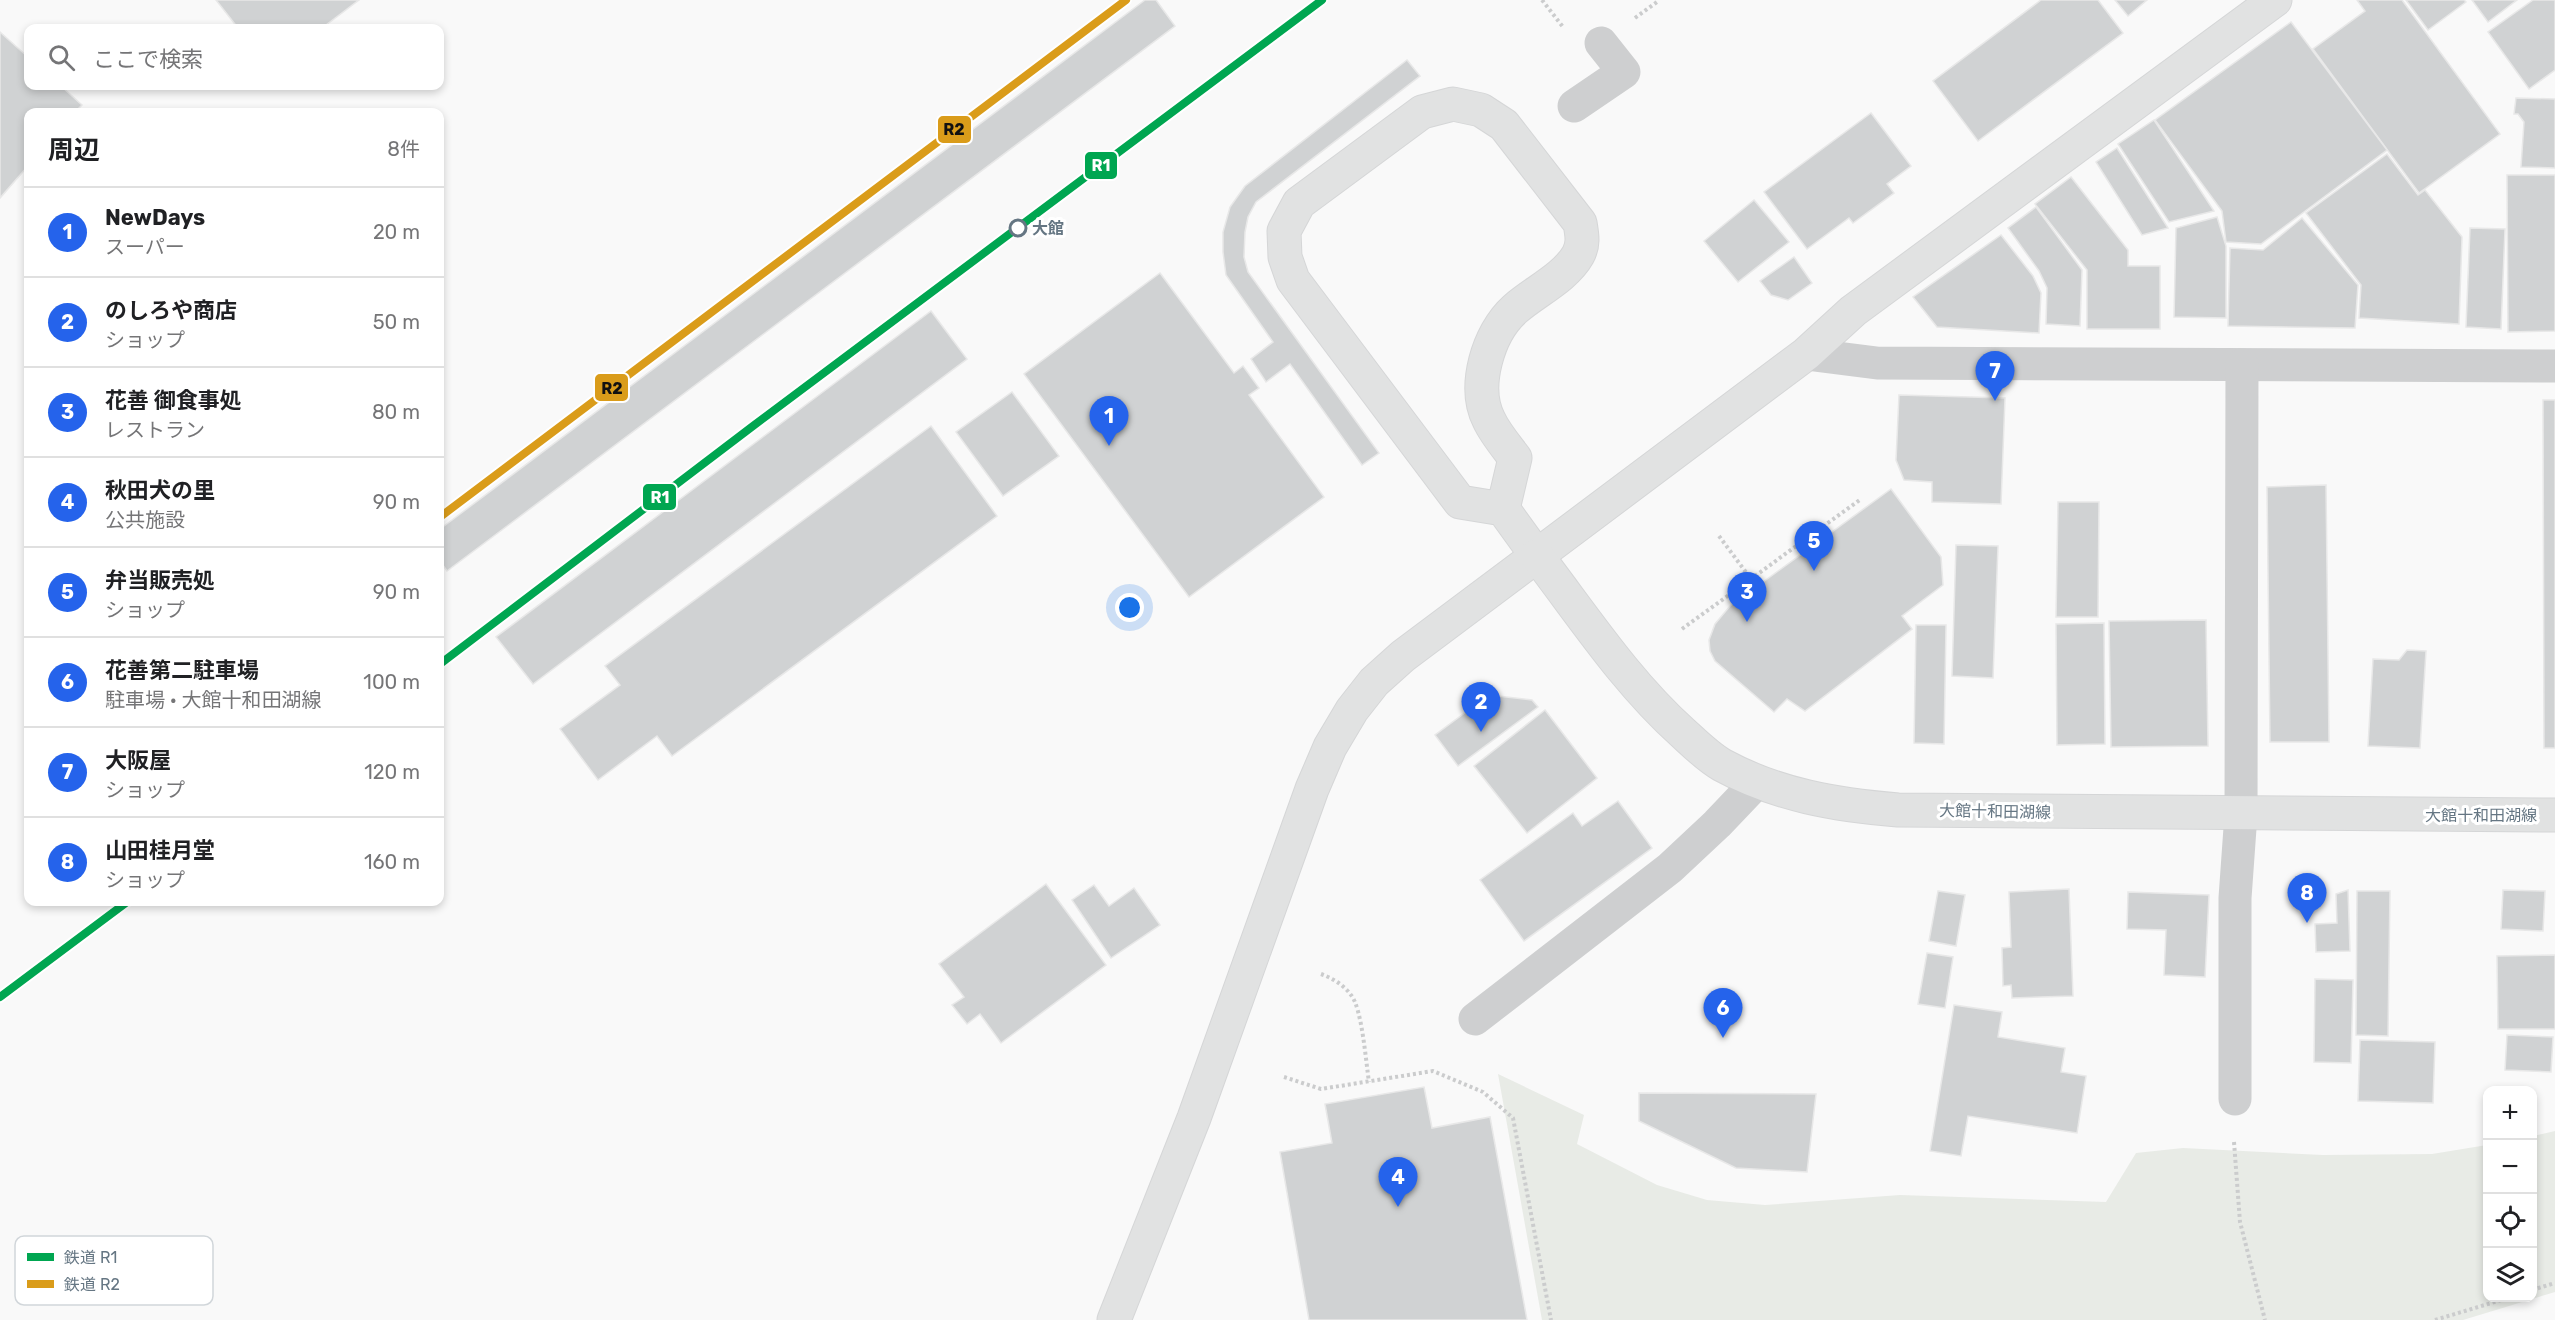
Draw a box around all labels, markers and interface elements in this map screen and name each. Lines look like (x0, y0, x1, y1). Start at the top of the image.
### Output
search box (24, 24, 444, 90)
icon: search (45, 41, 78, 74)
text: ここで検索 (93, 46, 203, 73)
line badge: R2 (937, 115, 972, 144)
text: R2 (943, 120, 965, 139)
text: 周辺 (48, 135, 100, 166)
text: 8件 (387, 137, 420, 161)
line badge: R1 (1084, 151, 1118, 180)
text: R1 (1091, 156, 1111, 175)
text: NewDays (105, 204, 205, 231)
marker: 大館 (1009, 219, 1027, 237)
place label: 大館 (1032, 219, 1064, 238)
text: 1 (63, 220, 72, 244)
text: 20 m (373, 220, 420, 244)
text: スーパー (105, 235, 185, 259)
text: のしろや商店 (105, 297, 237, 324)
text: 2 (61, 310, 74, 334)
text: 50 m (373, 310, 420, 334)
text: ショップ (105, 328, 185, 352)
pin: 7 (1976, 352, 2014, 401)
line badge: R2 (594, 373, 629, 402)
text: R2 (601, 379, 623, 398)
text: 花善 御食事処 (105, 387, 242, 414)
pin: 1 (1090, 396, 1128, 446)
text: 3 (61, 400, 74, 424)
text: 80 m (372, 400, 420, 424)
text: レストラン (105, 418, 205, 442)
text: 秋田犬の里 (105, 477, 215, 504)
line badge: R1 (642, 483, 677, 511)
text: R1 (650, 488, 670, 507)
text: 4 (61, 490, 74, 514)
text: 90 m (373, 490, 420, 514)
text: 公共施設 (105, 508, 185, 532)
pin: 5 (1794, 522, 1834, 571)
text: 弁当販売処 (105, 567, 215, 594)
pin: 3 (1728, 572, 1766, 622)
text: 5 (61, 580, 74, 604)
text: 90 m (373, 580, 420, 604)
your location (1115, 593, 1144, 622)
text: ショップ (105, 598, 185, 622)
text: 花善第二駐車場 (105, 657, 259, 684)
text: 6 (61, 670, 74, 694)
text: 100 m (363, 670, 420, 694)
pin: 2 (1462, 682, 1500, 732)
text: 駐車場 · 大館十和田湖線 (105, 688, 321, 712)
text: 大阪屋 (105, 747, 171, 774)
text: 7 (62, 760, 73, 784)
text: 120 m (364, 760, 420, 784)
text: ショップ (105, 778, 185, 802)
street label: 大館十和田湖線 (1939, 801, 2051, 822)
street label: 大館十和田湖線 (2425, 806, 2537, 825)
text: 山田桂月堂 (105, 837, 215, 864)
text: 8 (61, 850, 74, 874)
text: 160 m (364, 850, 420, 874)
text: ショップ (105, 868, 185, 892)
pin: 8 (2288, 874, 2326, 923)
pin: 6 (1704, 988, 1742, 1038)
map controls (2483, 1086, 2537, 1302)
button: + (2483, 1086, 2537, 1140)
button: − (2483, 1140, 2537, 1194)
pin: 4 (1378, 1158, 1418, 1207)
button: locate (2483, 1194, 2537, 1248)
legend (15, 1236, 213, 1305)
text: 鉄道 R1 (64, 1248, 117, 1267)
button: layers (2483, 1248, 2537, 1302)
text: 鉄道 R2 (64, 1275, 120, 1294)

